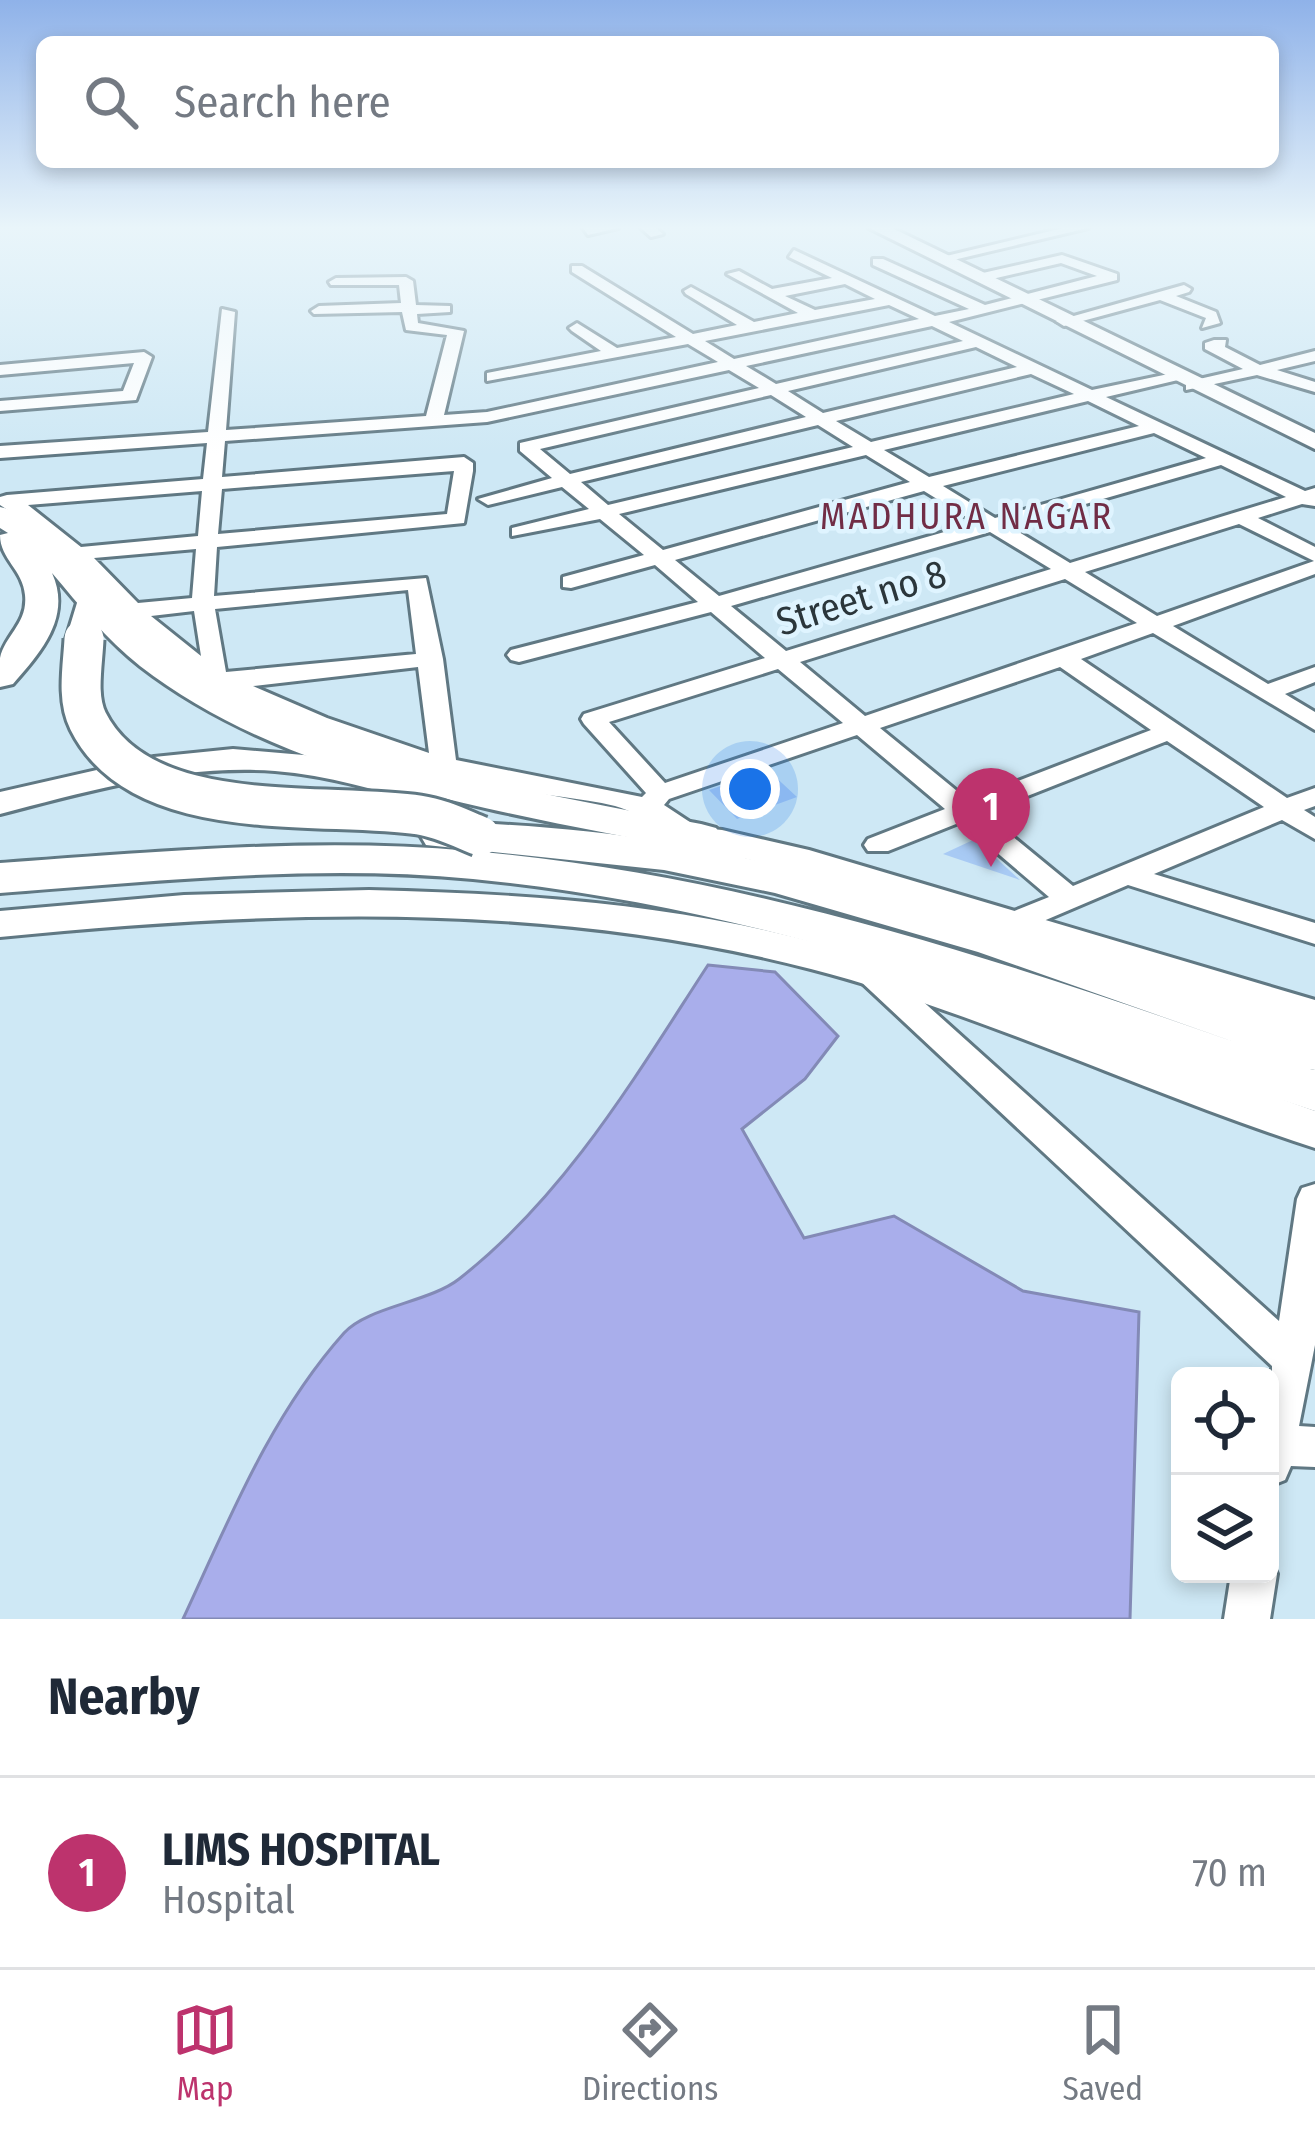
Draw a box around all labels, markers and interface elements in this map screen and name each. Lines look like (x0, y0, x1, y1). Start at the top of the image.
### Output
search box (36, 36, 1279, 168)
icon: search (78, 69, 144, 135)
text: Search here (174, 75, 391, 129)
district label: MADHURA NAGAR (820, 495, 1114, 539)
street label: Street no 8 (771, 550, 952, 646)
your location (720, 759, 780, 819)
pin: 1 (952, 768, 1030, 867)
map controls (1171, 1367, 1279, 1583)
button: locate (1171, 1367, 1279, 1475)
button: layers (1171, 1475, 1279, 1583)
text: Nearby (48, 1666, 200, 1728)
text: LIMS HOSPITAL (162, 1823, 440, 1877)
text: 1 (79, 1850, 95, 1896)
text: 70 m (1192, 1850, 1267, 1896)
text: Hospital (162, 1877, 295, 1923)
tab: Map (172, 1997, 238, 2109)
tab: Directions (582, 1997, 718, 2109)
tab: Saved (1062, 1997, 1143, 2109)

